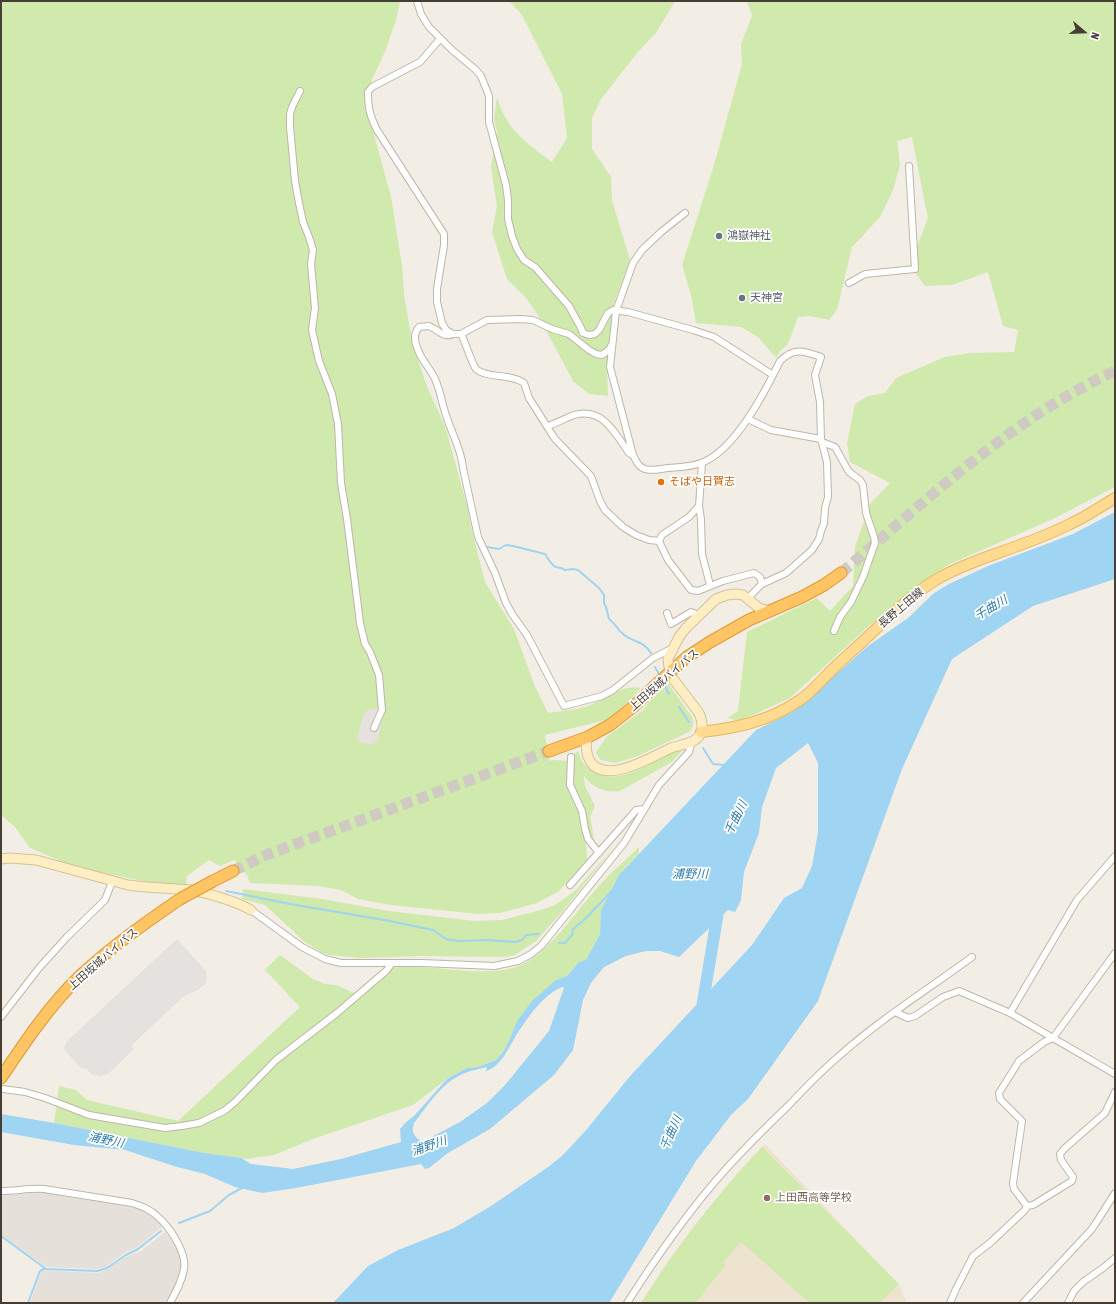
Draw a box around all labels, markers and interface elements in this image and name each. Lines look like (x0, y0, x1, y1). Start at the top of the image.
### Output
north arrow (1064, 12, 1104, 52)
text: N (1089, 31, 1102, 41)
place label: 鴻嶽神社 (727, 229, 771, 243)
marker: 鴻嶽神社 (714, 231, 724, 241)
place label: 天神宮 (750, 291, 783, 305)
marker: 天神宮 (737, 293, 747, 303)
place label: そばや日賀志 (669, 475, 735, 489)
marker: そばや日賀志 (656, 477, 666, 487)
street label: 長野上田線 (876, 585, 926, 631)
water label: 千曲川 (972, 593, 1010, 623)
street label: 上田坂城バイパス (626, 646, 702, 714)
water label: 千曲川 (722, 799, 750, 837)
water label: 浦野川 (672, 867, 708, 881)
street label: 上田坂城バイパス (65, 925, 141, 993)
water label: 千曲川 (657, 1114, 685, 1152)
water label: 浦野川 (87, 1129, 125, 1151)
water label: 浦野川 (410, 1133, 448, 1159)
place label: 上田西高等学校 (775, 1191, 852, 1205)
marker: 上田西高等学校 (762, 1193, 772, 1203)

